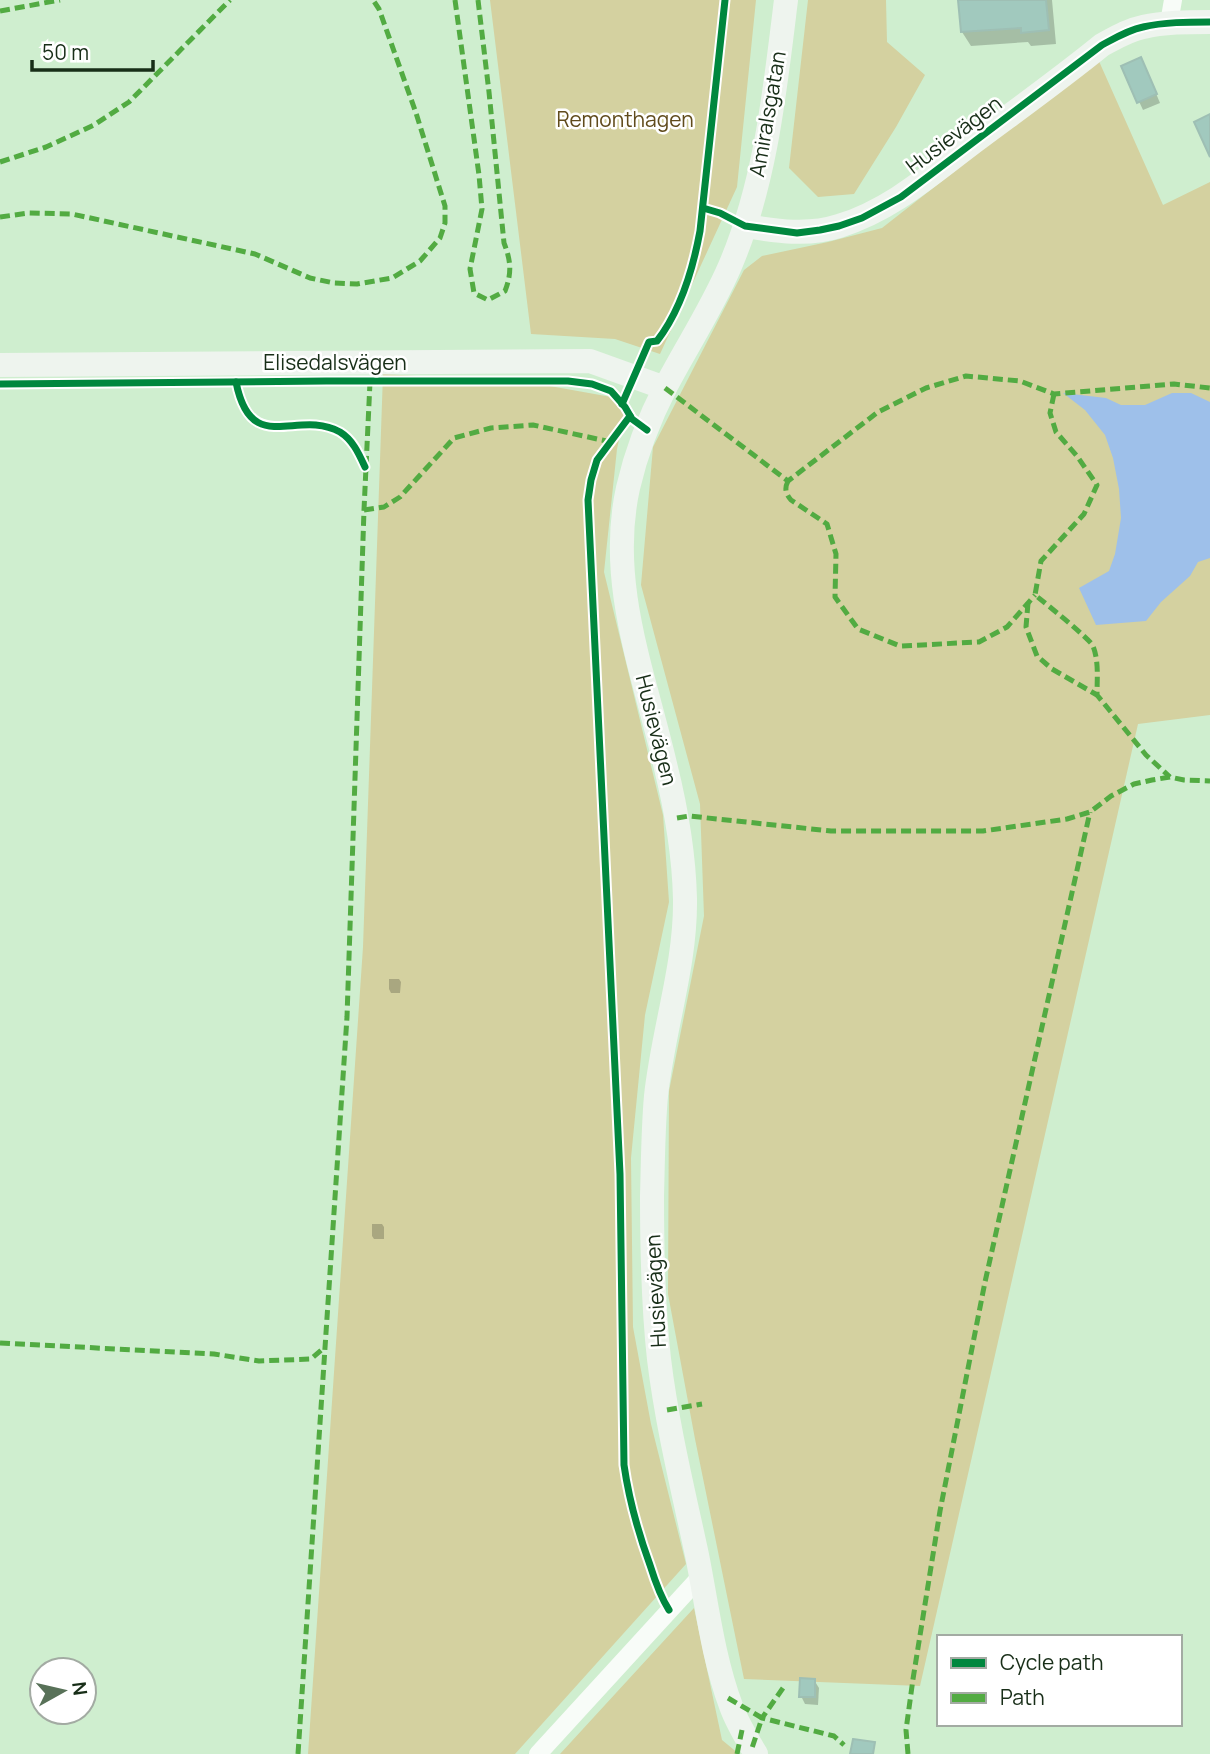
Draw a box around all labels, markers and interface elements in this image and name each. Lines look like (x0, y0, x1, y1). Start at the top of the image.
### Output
scale bar (32, 28, 152, 72)
text: 50 m (42, 38, 89, 66)
street label: Amiralsgatan (742, 49, 792, 179)
street label: Husievägen (900, 89, 1007, 179)
park label: Remonthagen (556, 105, 694, 133)
street label: Elisedalsvägen (263, 348, 407, 376)
street label: Husievägen (630, 671, 684, 788)
street label: Husievägen (638, 1234, 672, 1348)
legend (937, 1635, 1182, 1726)
text: Cycle path (1000, 1648, 1103, 1676)
north arrow (28, 1656, 98, 1726)
text: N (66, 1680, 94, 1697)
text: Path (1000, 1683, 1045, 1711)

